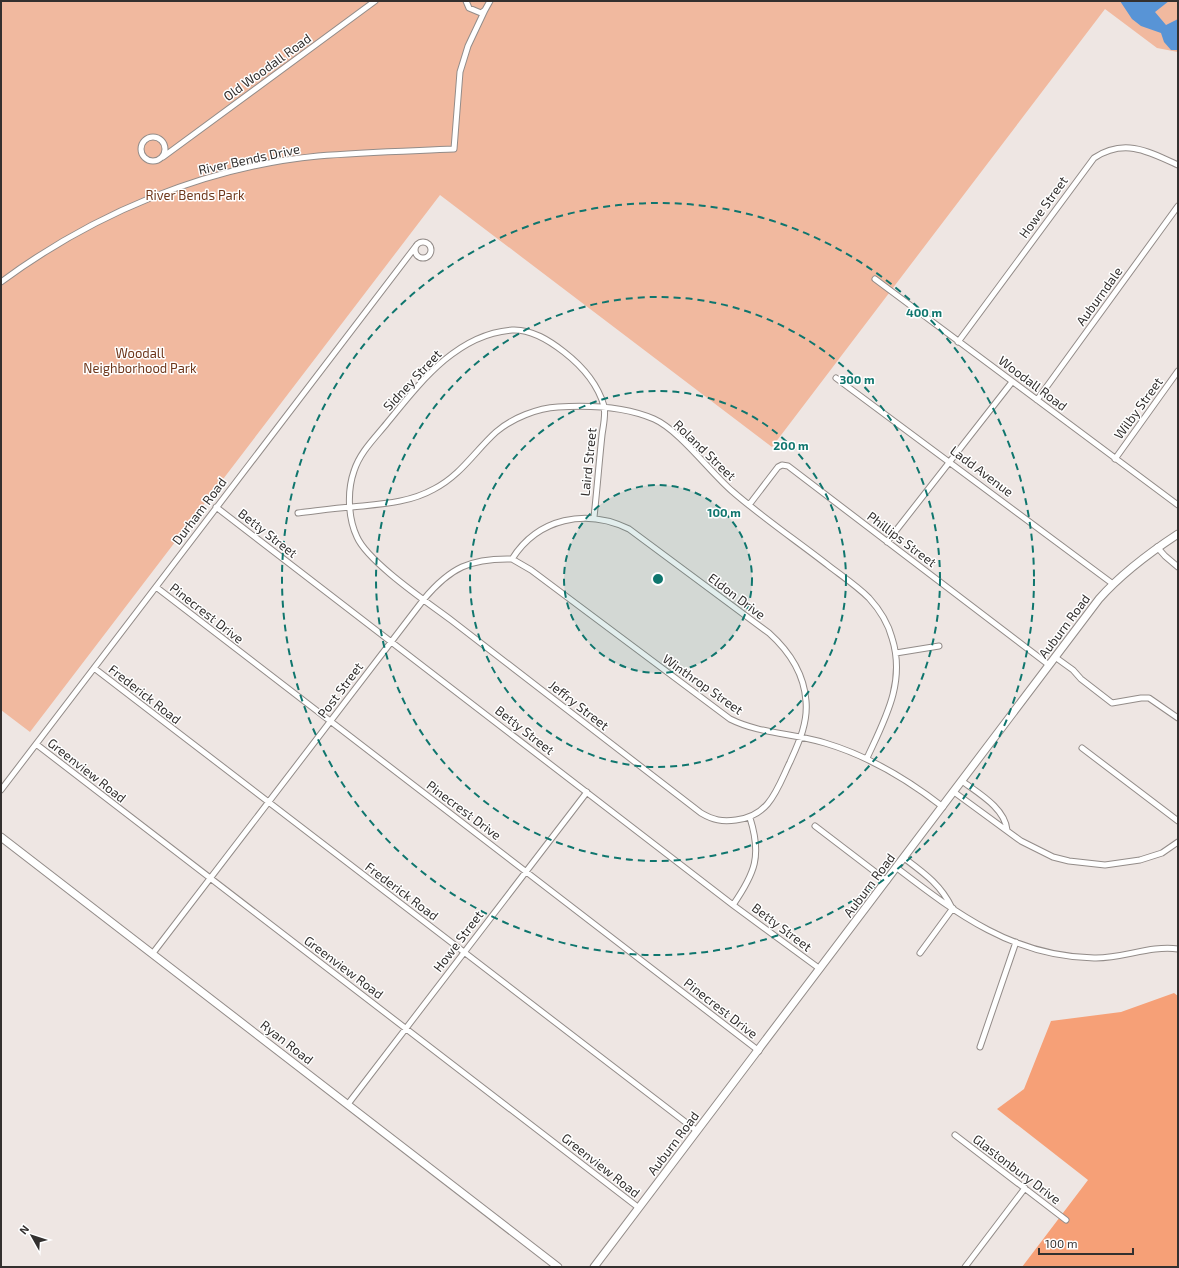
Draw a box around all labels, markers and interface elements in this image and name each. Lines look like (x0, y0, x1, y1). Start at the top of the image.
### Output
street label: Old Woodall Road (220, 30, 314, 104)
street label: River Bends Drive (197, 140, 301, 178)
street label: Howe Street (1015, 173, 1071, 241)
park label: River Bends Park (145, 187, 245, 203)
street label: Auburndale (1072, 264, 1126, 328)
text: 400 m (906, 305, 942, 319)
park label: Woodall Neighborhood Park (83, 345, 197, 376)
street label: Sidney Street (380, 346, 445, 414)
street label: Woodall Road (996, 352, 1070, 414)
text: 300 m (839, 372, 875, 386)
street label: Wilby Street (1110, 374, 1166, 442)
street label: Roland Street (671, 416, 739, 484)
street label: Laird Street (576, 427, 600, 497)
text: 200 m (773, 438, 809, 452)
street label: Ladd Avenue (947, 442, 1017, 500)
street label: Durham Road (168, 474, 230, 548)
street label: Betty Street (235, 505, 301, 561)
text: 100 m (707, 505, 741, 519)
street label: Phillips Street (864, 508, 940, 570)
street label: Eldon Drive (705, 569, 769, 623)
centre of rings (651, 572, 665, 586)
street label: Pinecrest Drive (167, 579, 247, 647)
street label: Auburn Road (1035, 591, 1093, 661)
street label: Winthrop Street (660, 650, 746, 718)
street label: Post Street (314, 659, 366, 721)
street label: Frederick Road (106, 661, 184, 727)
street label: Jeffry Street (546, 677, 612, 733)
street label: Betty Street (492, 702, 558, 758)
street label: Greenview Road (45, 734, 129, 806)
street label: Pinecrest Drive (424, 777, 504, 843)
street label: Auburn Road (840, 850, 898, 920)
street label: Frederick Road (362, 858, 442, 924)
street label: Betty Street (749, 899, 815, 955)
street label: Howe Street (430, 907, 486, 975)
street label: Greenview Road (301, 932, 387, 1002)
street label: Pinecrest Drive (681, 974, 761, 1042)
street label: Ryan Road (257, 1016, 317, 1068)
street label: Auburn Road (644, 1108, 702, 1178)
street label: Greenview Road (559, 1129, 643, 1201)
street label: Glastonbury Drive (970, 1131, 1064, 1207)
north arrow (12, 1216, 52, 1256)
text: N (16, 1222, 31, 1237)
scale bar (1039, 1230, 1133, 1256)
text: 100 m (1045, 1236, 1077, 1250)

